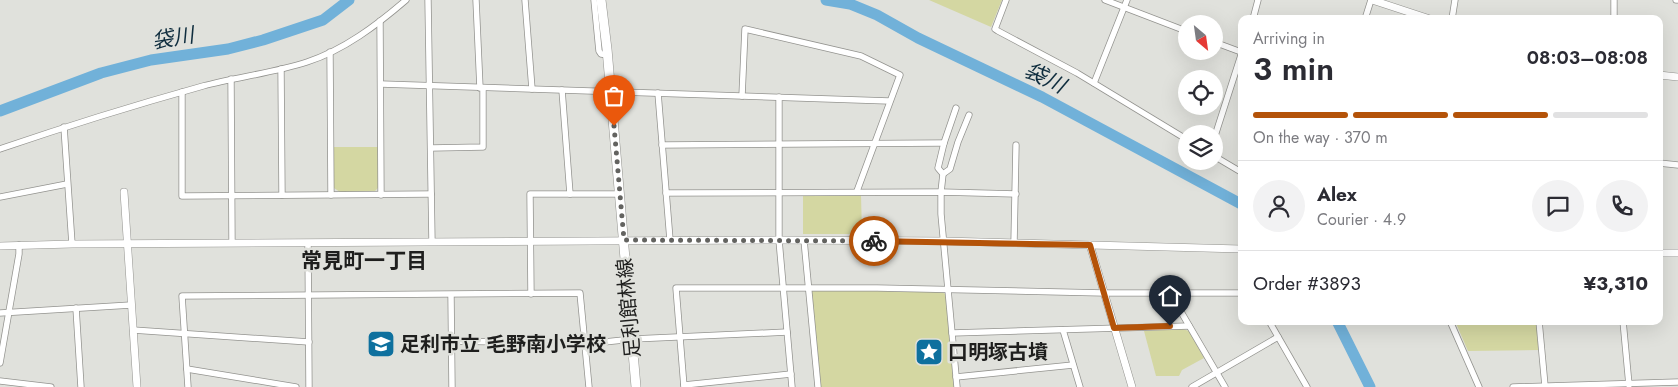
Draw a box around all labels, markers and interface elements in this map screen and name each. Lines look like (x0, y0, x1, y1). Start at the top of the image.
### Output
north arrow (1178, 15, 1222, 60)
map controls (1178, 15, 1223, 170)
water label: 袋川 (150, 20, 198, 56)
text: Arriving in (1253, 27, 1325, 50)
text: 08:03–08:08 (1527, 44, 1648, 71)
text: 3 min (1253, 46, 1334, 92)
water label: 袋川 (1020, 55, 1072, 102)
button: locate (1178, 70, 1223, 115)
pin (593, 75, 635, 126)
icon: bag (600, 82, 628, 110)
button: layers (1178, 125, 1223, 170)
text: On the way · 370 m (1253, 126, 1388, 149)
button: person (1253, 180, 1305, 232)
button: chat (1532, 180, 1584, 232)
button: phone (1596, 180, 1648, 232)
text: Alex (1317, 181, 1357, 208)
text: Courier · 4.9 (1317, 208, 1406, 231)
courier (849, 216, 899, 266)
icon: bike (860, 227, 888, 255)
district label: 常見町一丁目 (301, 246, 427, 276)
street label: 足利館林線 (610, 257, 648, 359)
text: Order #3893 (1253, 270, 1361, 297)
text: ¥3,310 (1584, 270, 1648, 297)
pin (1149, 275, 1191, 326)
icon: home (1156, 282, 1184, 310)
school or university icon: 足利市立 毛野南小学校 (366, 329, 396, 359)
place label: 足利市立 毛野南小学校 (400, 330, 606, 359)
place icon: 口明塚古墳 (914, 337, 944, 367)
place label: 口明塚古墳 (948, 338, 1048, 367)

